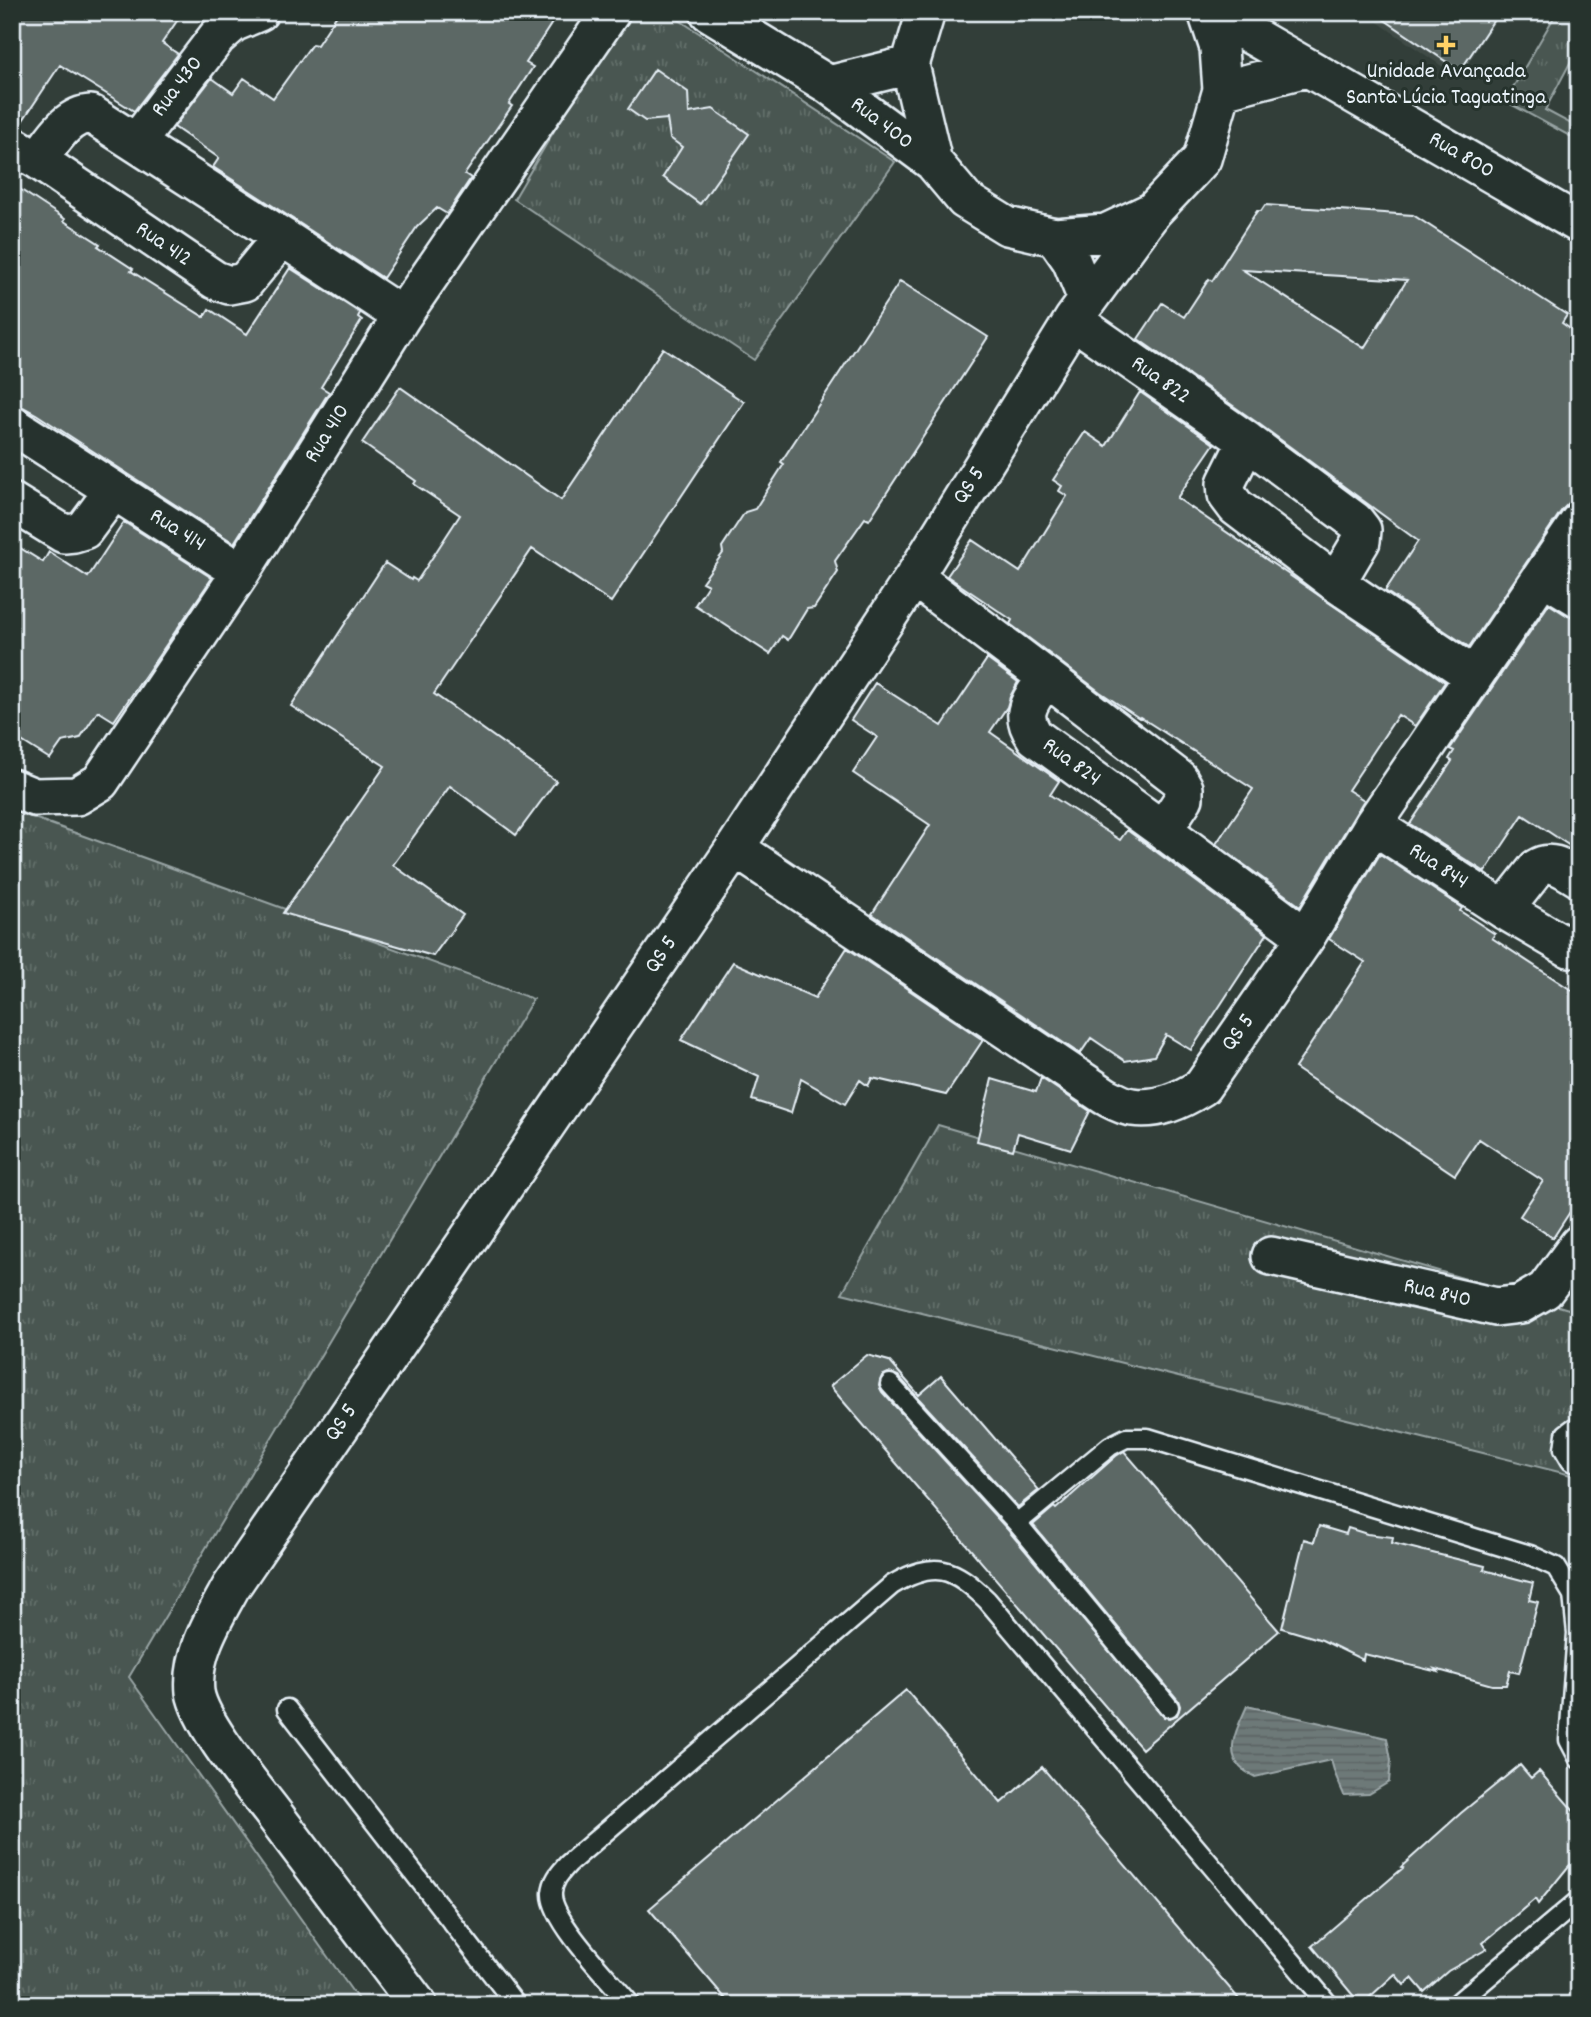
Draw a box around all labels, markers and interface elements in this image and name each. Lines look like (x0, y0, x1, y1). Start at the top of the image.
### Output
marker: Unidade Avançada Santa Lúcia Taguatinga (1436, 35, 1456, 55)
street label: Rua 430 (144, 49, 212, 125)
place label: Unidade Avançada Santa Lúcia Taguatinga (1346, 56, 1547, 115)
street label: Rua 400 (842, 89, 920, 159)
street label: Rua 800 (1422, 124, 1500, 188)
street label: Rua 412 (128, 214, 198, 276)
street label: Rua 822 (1123, 348, 1197, 414)
street label: Rua 410 (297, 398, 359, 470)
street label: QS 5 (946, 461, 994, 511)
street label: Rua 414 (142, 501, 212, 561)
street label: Rua 824 (1035, 730, 1107, 796)
street label: Rua 844 (1402, 835, 1474, 899)
street label: QS 5 (637, 929, 687, 981)
street label: QS 5 (1214, 1007, 1264, 1059)
street label: Rua 840 (1400, 1270, 1474, 1318)
street label: QS 5 (317, 1397, 367, 1449)

